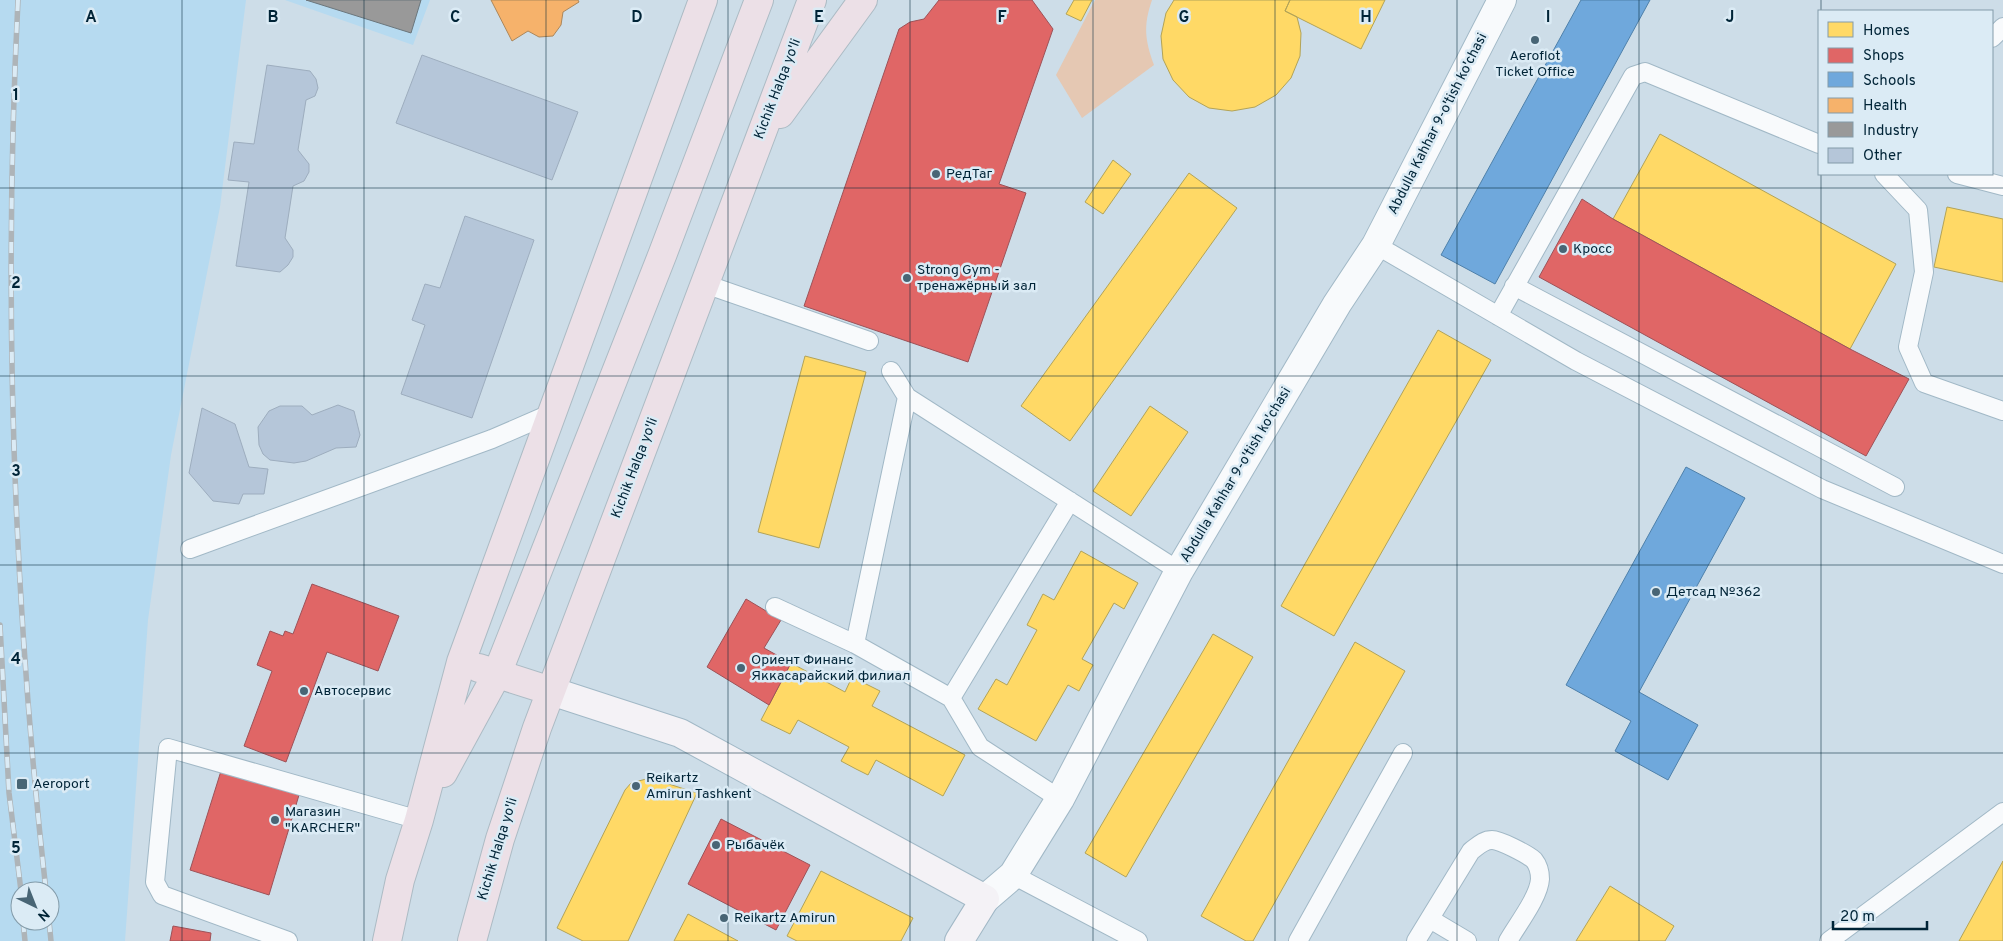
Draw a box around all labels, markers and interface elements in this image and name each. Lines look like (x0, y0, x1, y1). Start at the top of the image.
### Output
text: A (85, 8, 97, 28)
text: B (267, 8, 279, 28)
text: C (450, 8, 460, 28)
text: D (631, 8, 643, 28)
text: E (814, 8, 824, 28)
text: F (997, 8, 1007, 28)
text: G (1179, 8, 1189, 28)
text: H (1360, 8, 1372, 28)
text: I (1546, 8, 1550, 28)
text: J (1726, 8, 1734, 28)
legend (1818, 10, 1993, 175)
text: Homes (1863, 22, 1910, 41)
street label: Abdulla Kahhar 9-o'tish ko'chasi (1385, 30, 1491, 218)
marker: Aeroflot Ticket Office (1529, 34, 1541, 46)
street label: Kichik Halqa yo'li (751, 36, 805, 142)
text: Shops (1863, 47, 1904, 66)
place label: Aeroflot Ticket Office (1495, 48, 1575, 81)
text: Schools (1863, 72, 1916, 91)
text: 1 (13, 86, 19, 106)
text: Health (1863, 97, 1907, 116)
text: Industry (1863, 122, 1919, 141)
text: Other (1863, 147, 1902, 166)
place label: РедТаг (946, 166, 993, 183)
marker: РедТаг (930, 168, 942, 180)
place label: Кросс (1573, 241, 1612, 258)
marker: Кросс (1557, 243, 1569, 255)
place label: Strong Gym - тренажёрный зал (917, 262, 1036, 295)
marker: Strong Gym - тренажёрный зал (901, 272, 913, 284)
text: 2 (11, 274, 21, 294)
street label: Abdulla Kahhar 9-o'tish ko'chasi (1177, 384, 1295, 566)
street label: Kichik Halqa yo'li (608, 415, 662, 521)
text: 3 (11, 462, 21, 482)
place label: Детсад №362 (1666, 584, 1761, 601)
marker: Детсад №362 (1650, 586, 1662, 598)
text: 4 (11, 650, 21, 670)
place label: Ориент Финанс Яккасарайский филиал (751, 652, 911, 685)
marker: Ориент Финанс Яккасарайский филиал (735, 662, 747, 674)
place label: Автосервис (314, 683, 391, 700)
marker: Автосервис (298, 685, 310, 697)
place label: Reikartz Amirun Tashkent (646, 770, 752, 803)
place label: Aeroport (33, 776, 90, 793)
marker: Aeroport (15, 777, 29, 791)
marker: Reikartz Amirun Tashkent (630, 780, 642, 792)
street label: Kichik Halqa yo'li (474, 796, 522, 902)
place label: Магазин "KARCHER" (285, 804, 360, 837)
marker: Магазин "KARCHER" (269, 814, 281, 826)
place label: Рыбачёк (726, 837, 785, 854)
text: 5 (11, 839, 21, 859)
marker: Рыбачёк (710, 839, 722, 851)
north arrow (10, 881, 60, 931)
scale bar (1833, 898, 1927, 930)
text: N (33, 905, 52, 924)
text: 20 m (1840, 908, 1875, 927)
place label: Reikartz Amirun (734, 910, 835, 927)
marker: Reikartz Amirun (718, 912, 730, 924)

